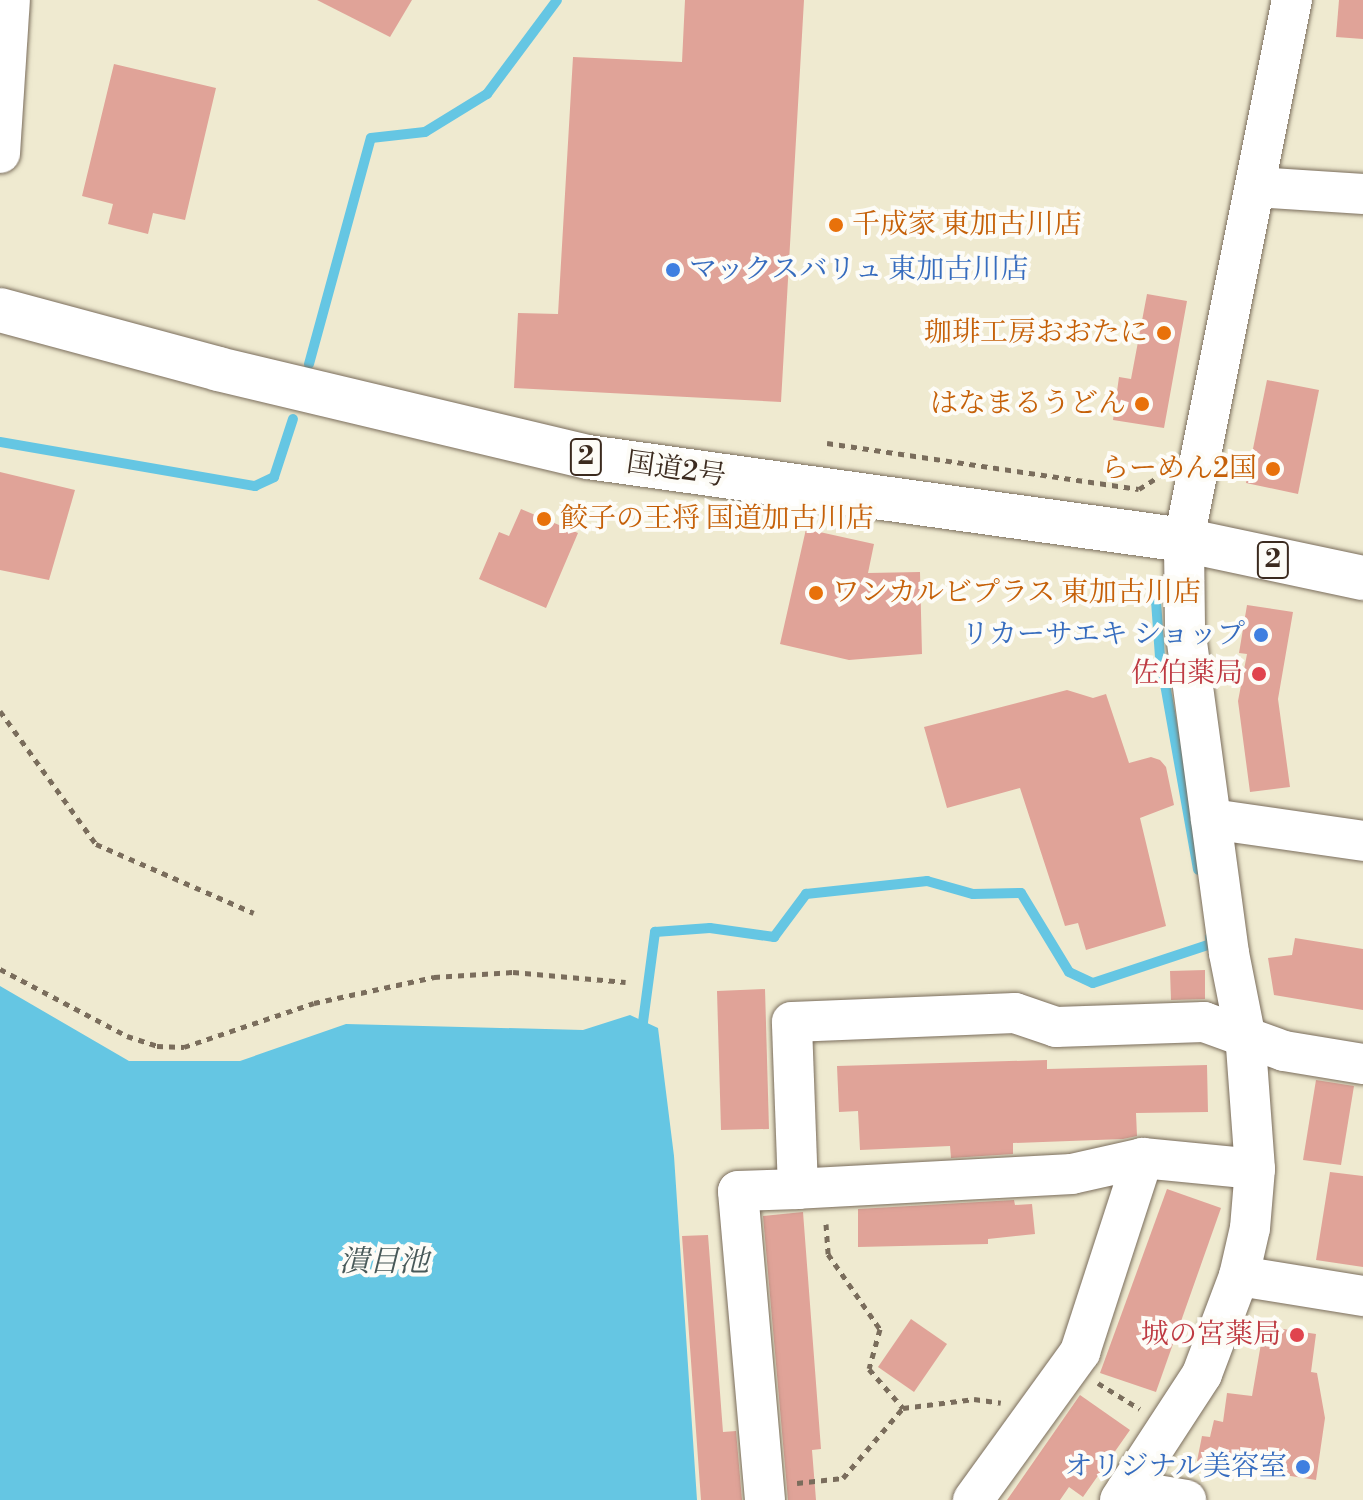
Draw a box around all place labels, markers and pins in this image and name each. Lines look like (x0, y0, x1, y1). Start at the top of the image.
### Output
place label: 千成家 東加古川店 (852, 208, 1082, 242)
marker: 千成家 東加古川店 (827, 216, 845, 234)
place label: マックスバリュ 東加古川店 (689, 253, 1031, 287)
marker: マックスバリュ 東加古川店 (664, 261, 682, 279)
place label: 珈琲工房おおたに (924, 316, 1148, 350)
marker: 珈琲工房おおたに (1155, 324, 1173, 342)
place label: はなまるうどん (930, 387, 1126, 421)
marker: はなまるうどん (1133, 395, 1151, 413)
place label: らーめん2国 (1101, 452, 1257, 486)
marker: らーめん2国 (1264, 460, 1282, 478)
place label: 餃子の王将 国道加古川店 (560, 502, 874, 536)
marker: 餃子の王将 国道加古川店 (535, 510, 553, 528)
place label: ワンカルビプラス 東加古川店 (832, 576, 1202, 610)
marker: ワンカルビプラス 東加古川店 (807, 584, 825, 602)
place label: リカーサエキ ショップ (959, 618, 1245, 652)
marker: リカーサエキ ショップ (1252, 626, 1270, 644)
place label: 佐伯薬局 (1131, 657, 1243, 691)
marker: 佐伯薬局 (1250, 665, 1268, 683)
place label: 城の宮薬局 (1141, 1318, 1281, 1352)
marker: 城の宮薬局 (1288, 1326, 1306, 1344)
place label: オリジナル美容室 (1063, 1450, 1287, 1484)
marker: オリジナル美容室 (1294, 1458, 1312, 1476)

